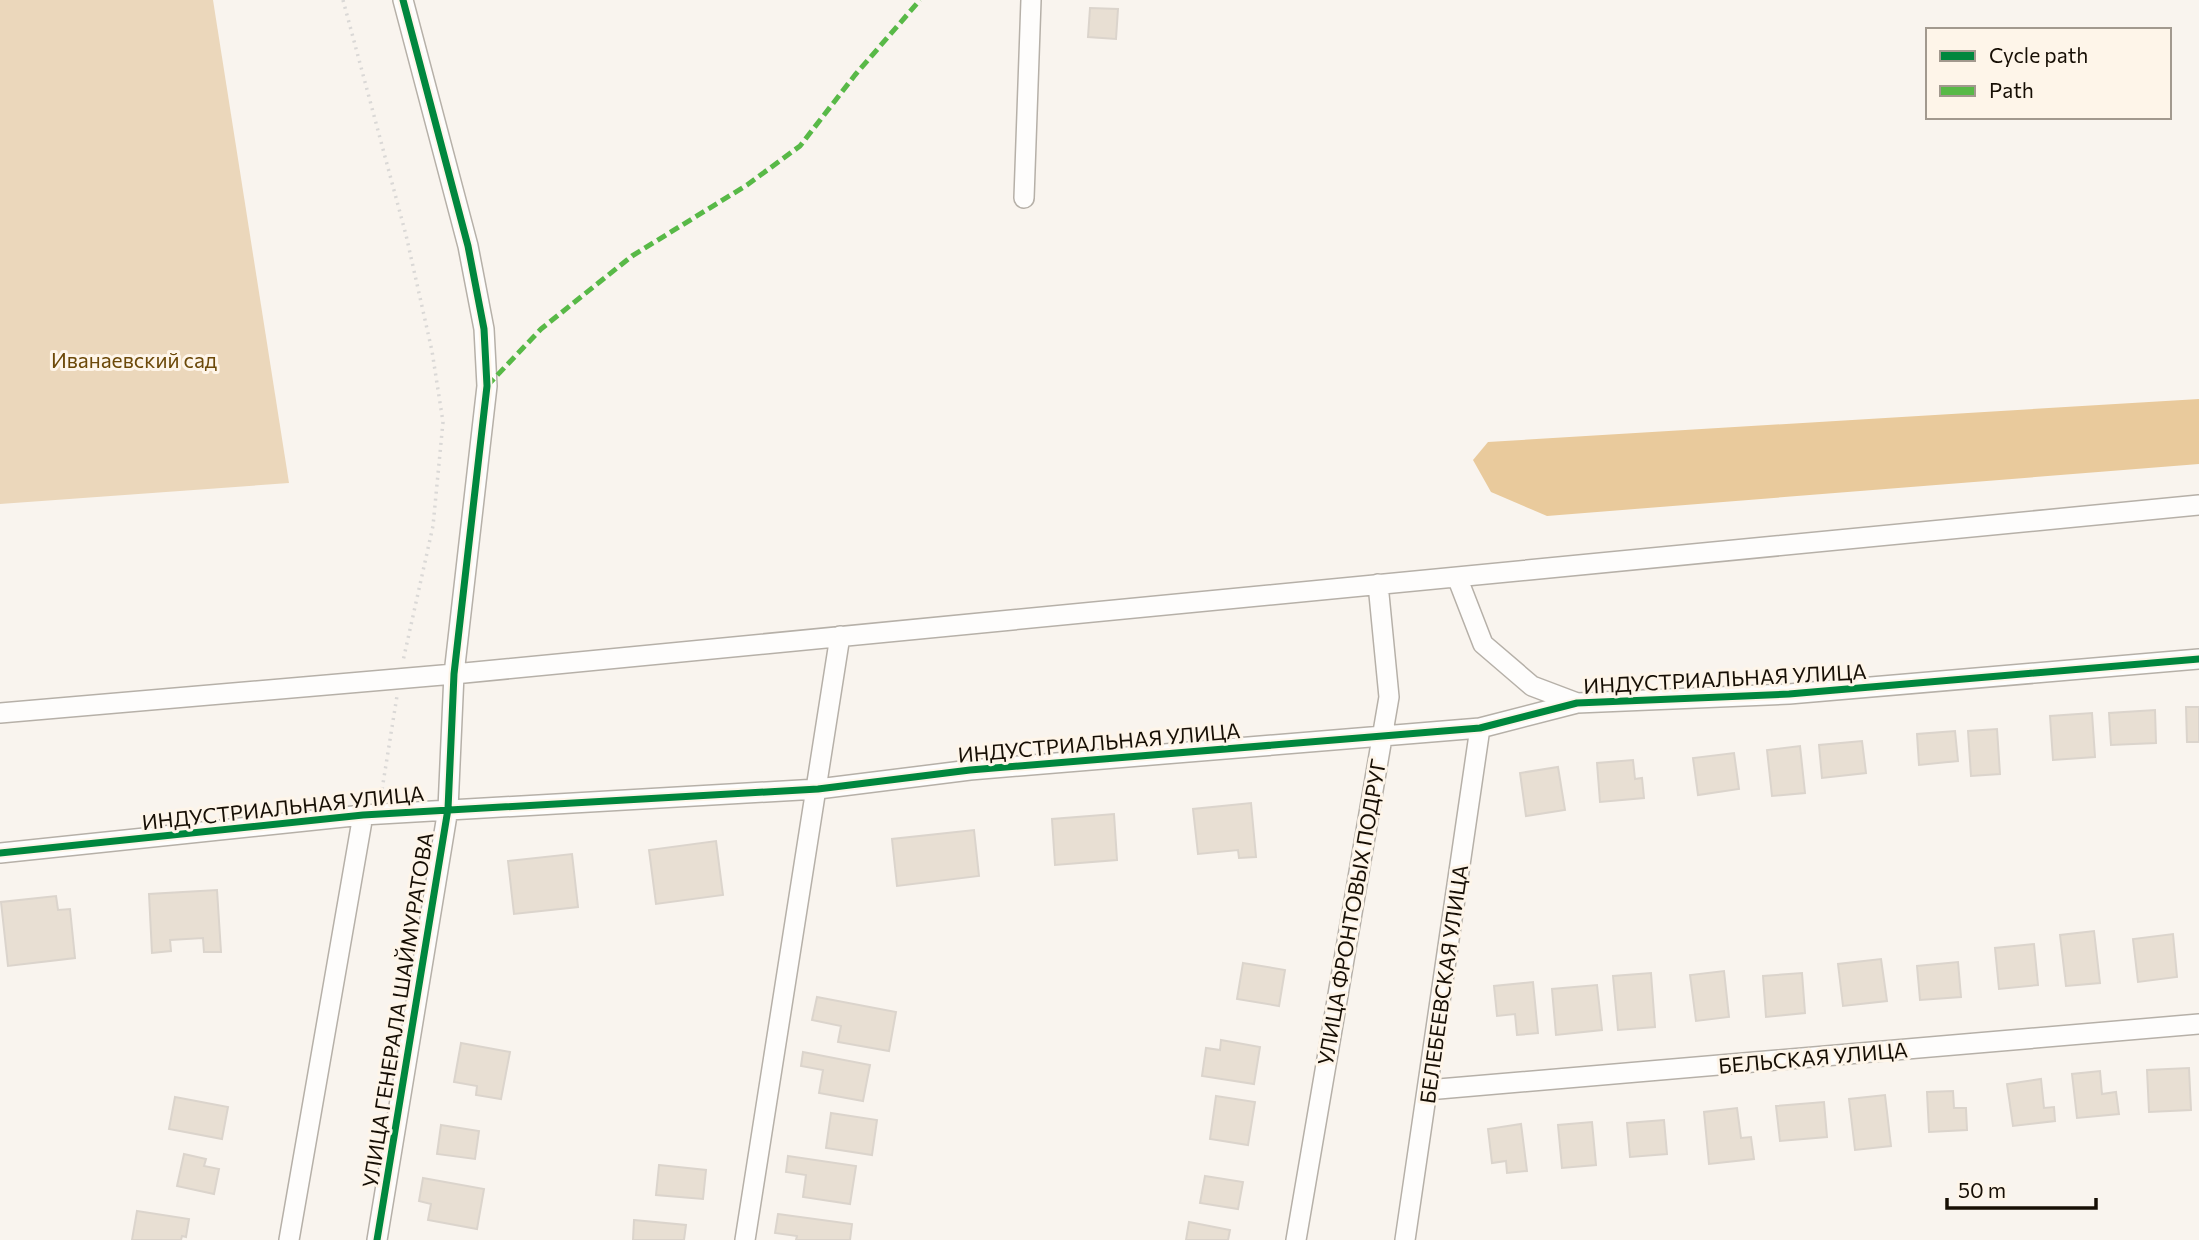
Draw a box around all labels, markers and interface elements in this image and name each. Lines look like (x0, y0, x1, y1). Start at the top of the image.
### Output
legend (1926, 28, 2171, 119)
text: Cycle path (1989, 42, 2088, 67)
text: Path (1989, 77, 2034, 102)
park label: Иванаевский сад (51, 347, 217, 372)
street label: ИНДУСТРИАЛЬНАЯ УЛИЦА (1583, 658, 1867, 698)
street label: ИНДУСТРИАЛЬНАЯ УЛИЦА (957, 717, 1241, 767)
street label: УЛИЦА ФРОНТОВЫХ ПОДРУГ (1312, 757, 1390, 1067)
street label: ИНДУСТРИАЛЬНАЯ УЛИЦА (141, 780, 425, 834)
street label: УЛИЦА ГЕНЕРАЛА ШАЙМУРАТОВА (357, 830, 437, 1190)
street label: БЕЛЕБЕЕВСКАЯ УЛИЦА (1414, 863, 1472, 1105)
street label: БЕЛЬСКАЯ УЛИЦА (1717, 1036, 1909, 1078)
scale bar (1947, 1166, 2096, 1210)
text: 50 m (1958, 1177, 2006, 1202)

